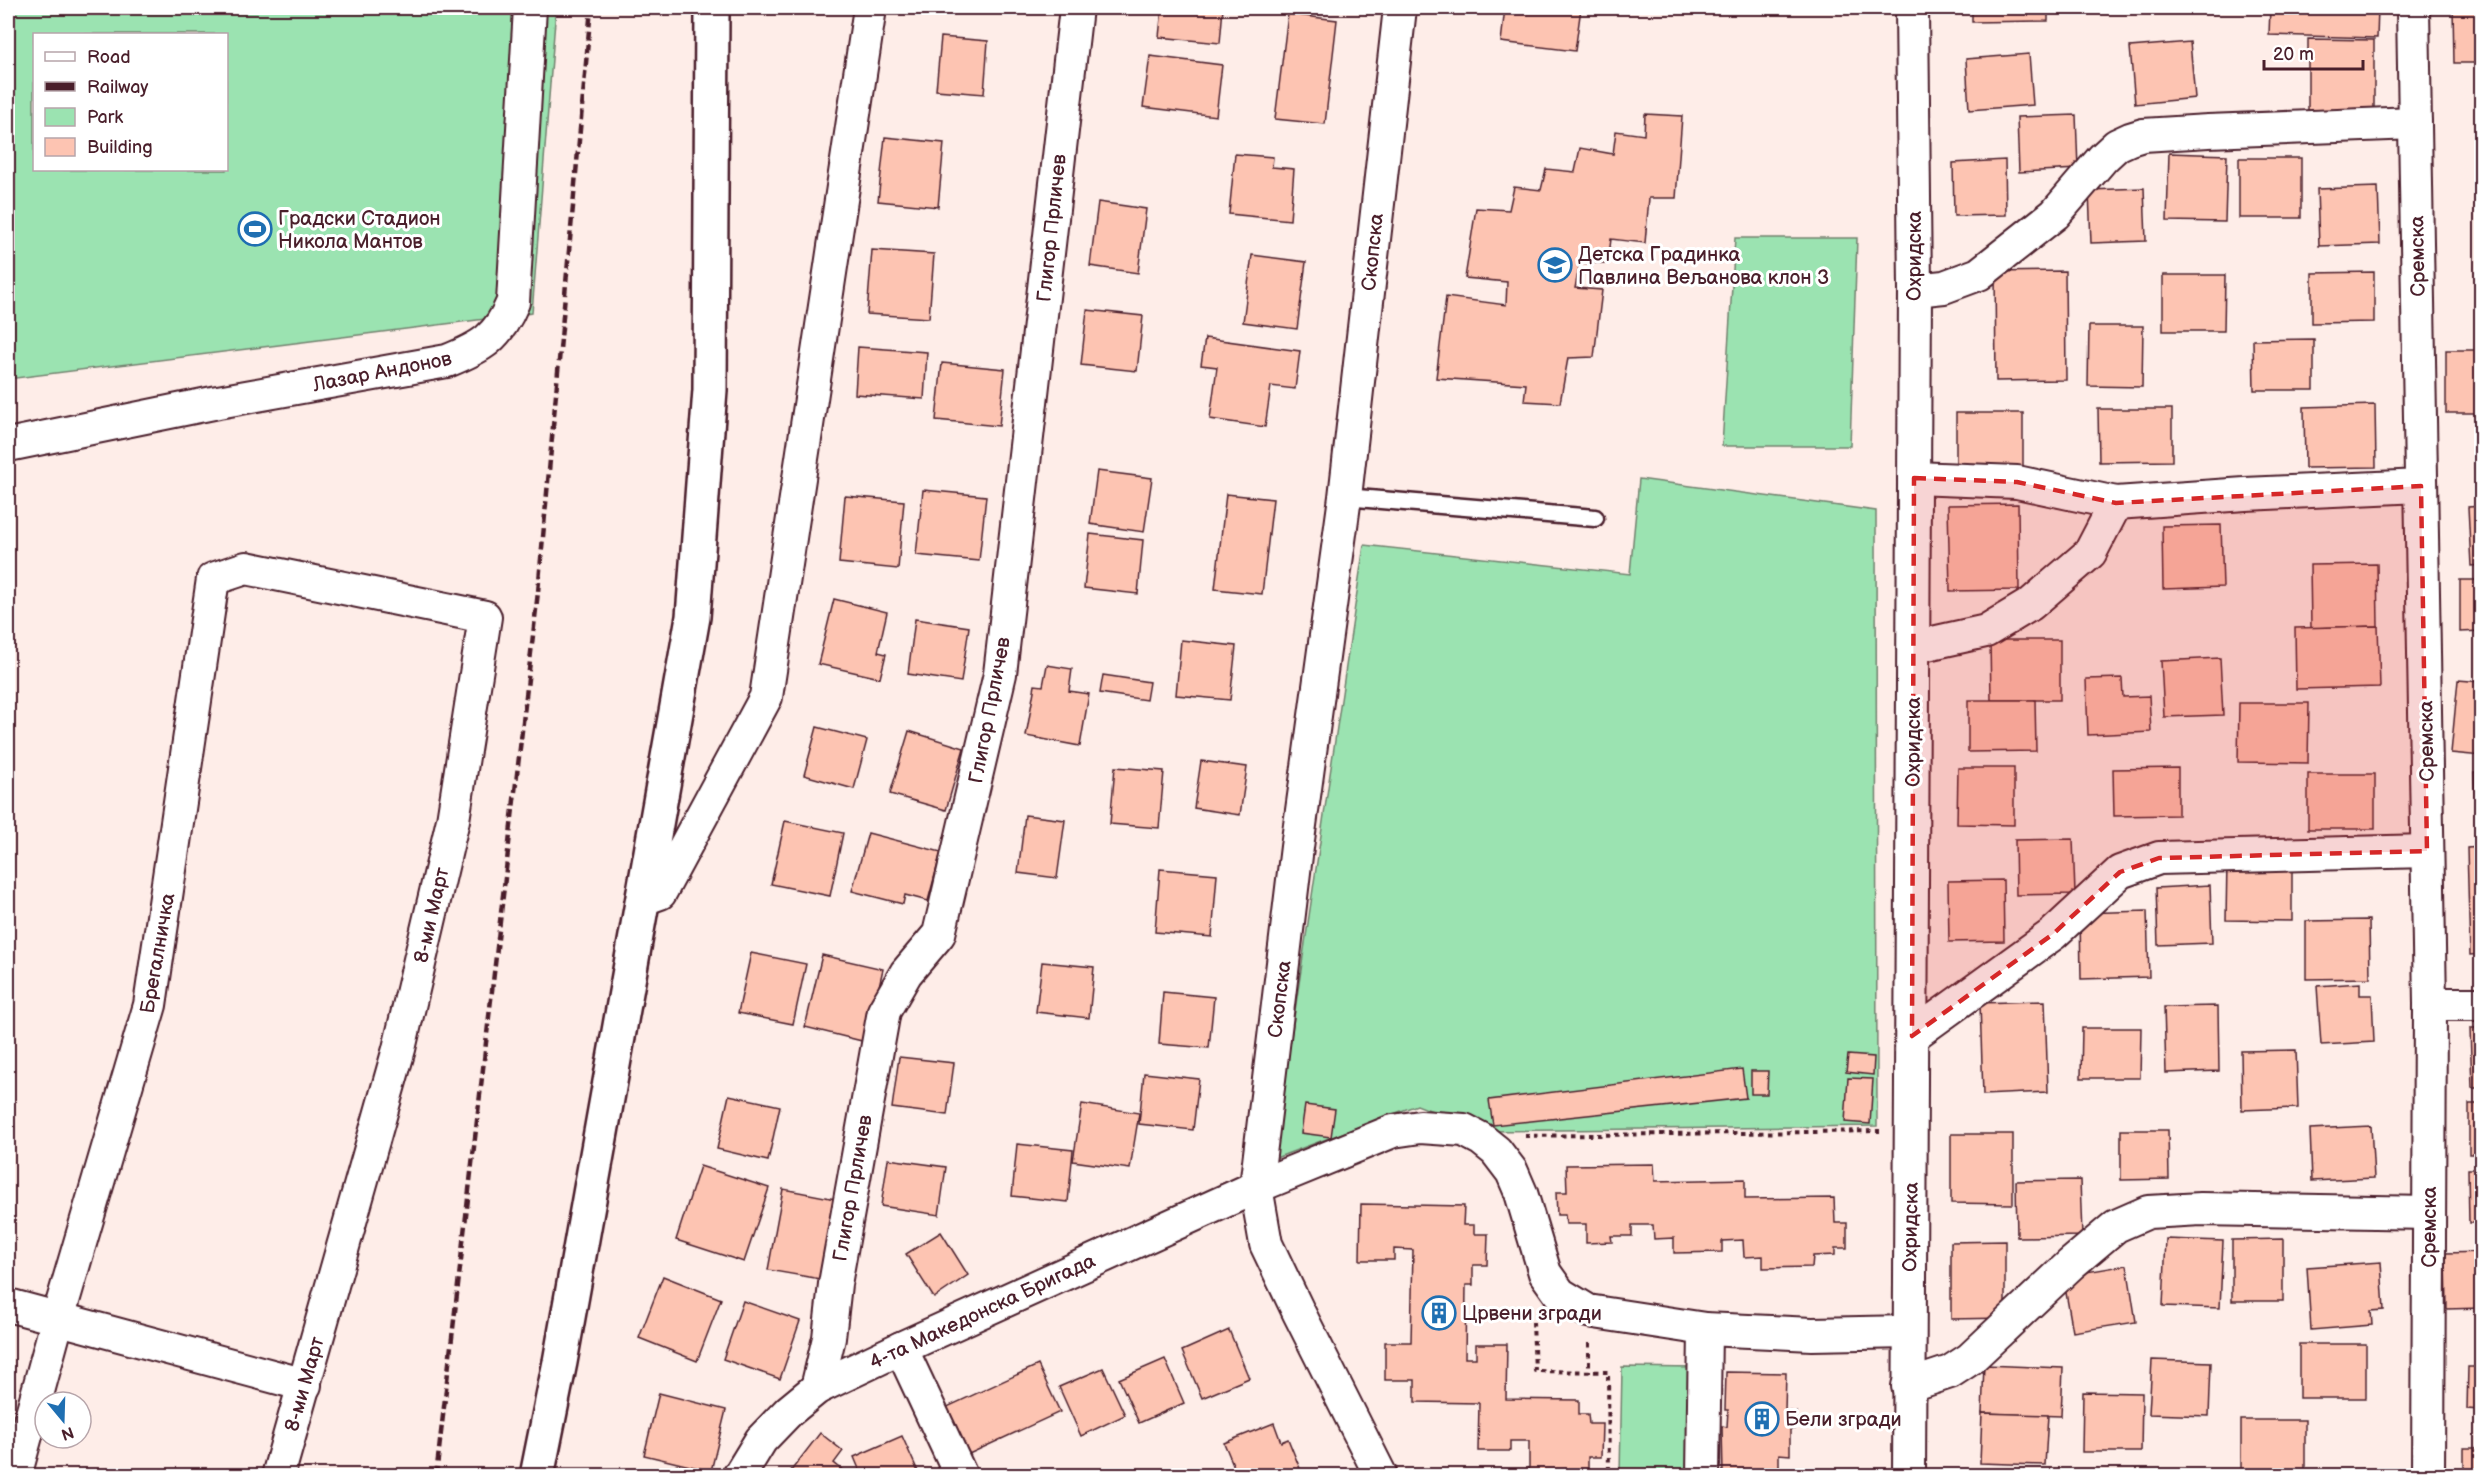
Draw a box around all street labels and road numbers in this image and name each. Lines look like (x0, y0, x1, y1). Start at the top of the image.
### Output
street label: Глигор Прличев (1032, 152, 1072, 303)
street label: Охридска (1903, 211, 1927, 301)
street label: Скопска (1357, 212, 1389, 292)
street label: Сремска (2405, 215, 2431, 297)
street label: Лазар Андонов (310, 347, 454, 397)
street label: Глигор Прличев (964, 634, 1016, 785)
street label: Охридска (1902, 697, 1926, 787)
street label: Сремска (2414, 700, 2440, 782)
street label: 8-ми Март (409, 864, 455, 965)
street label: Брегалничка (136, 891, 180, 1015)
street label: Скопска (1263, 959, 1297, 1039)
street label: Глигор Прличев (828, 1112, 878, 1263)
street label: Охридска (1898, 1182, 1924, 1272)
street label: Сремска (2418, 1186, 2442, 1268)
street label: 4-та Македонска Бригада (866, 1249, 1099, 1375)
street label: 8-ми Март (280, 1333, 330, 1434)

